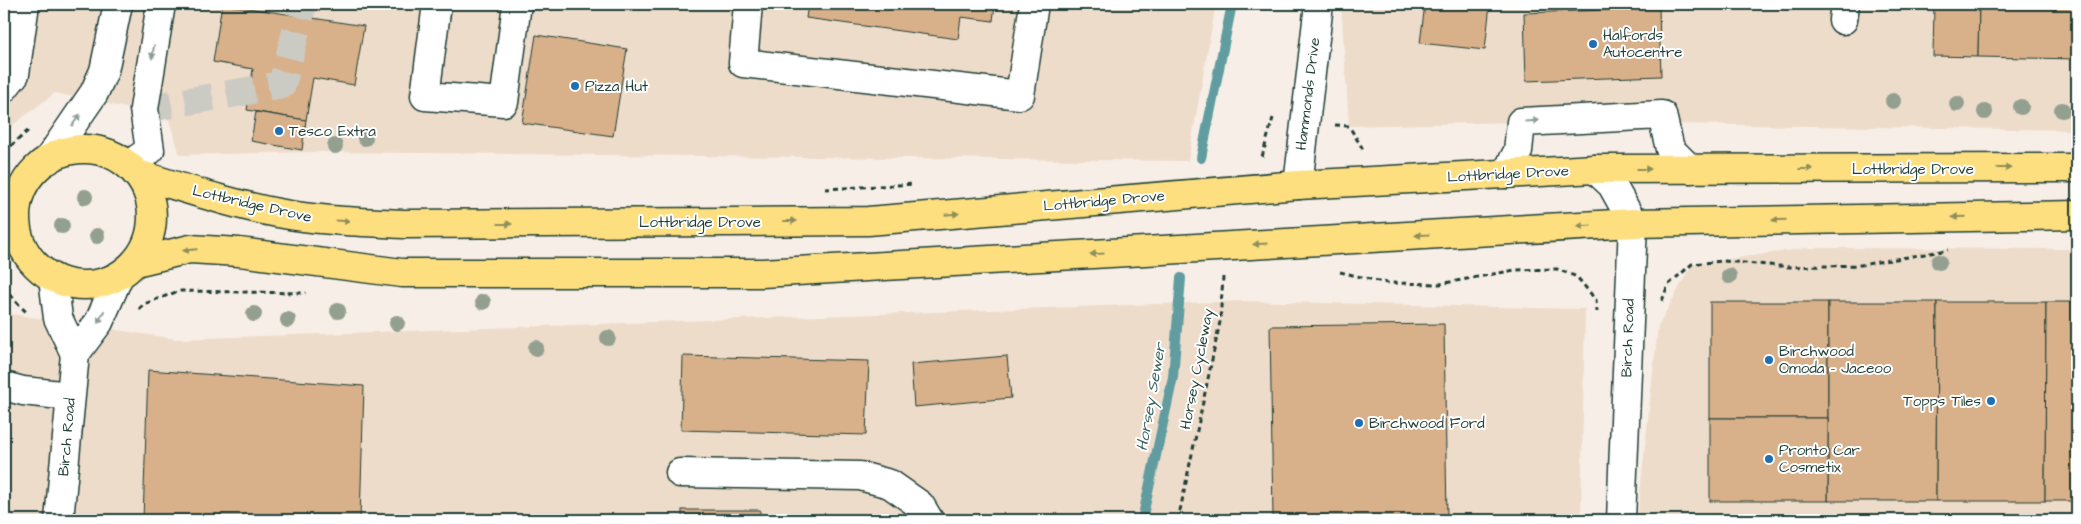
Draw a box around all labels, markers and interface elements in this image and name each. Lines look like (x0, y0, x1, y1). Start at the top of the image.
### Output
place label: Halfords Autocentre (1603, 25, 1682, 63)
street label: Hammonds Drive (1291, 36, 1325, 152)
marker: Halfords Autocentre (1587, 38, 1599, 50)
one-way arrow (149, 44, 157, 60)
place label: Pizza Hut (585, 76, 648, 97)
marker: Pizza Hut (569, 80, 581, 92)
one-way arrow (71, 113, 81, 126)
one-way arrow (1524, 117, 1540, 125)
place label: Tesco Extra (289, 121, 376, 142)
marker: Tesco Extra (273, 125, 285, 137)
street label: Lottbridge Drove (1852, 159, 1974, 181)
street label: Lottbridge Drove (1447, 160, 1569, 189)
one-way arrow (1996, 164, 2012, 172)
one-way arrow (1636, 165, 1652, 173)
one-way arrow (1798, 165, 1814, 173)
street label: Lottbridge Drove (190, 180, 314, 229)
street label: Lottbridge Drove (1042, 185, 1166, 218)
one-way arrow (944, 209, 960, 217)
street label: Lottbridge Drove (639, 212, 761, 234)
one-way arrow (1950, 213, 1966, 221)
one-way arrow (1770, 216, 1786, 224)
one-way arrow (782, 217, 798, 225)
one-way arrow (335, 218, 351, 226)
one-way arrow (497, 220, 513, 228)
one-way arrow (1576, 222, 1592, 230)
one-way arrow (1414, 232, 1430, 240)
one-way arrow (1251, 241, 1267, 249)
one-way arrow (182, 247, 198, 255)
one-way arrow (1089, 250, 1105, 258)
street label: Birch Road (1616, 298, 1640, 378)
street label: Horsey Cycleway (1175, 307, 1220, 431)
one-way arrow (97, 310, 105, 325)
water label: Horsey Sewer (1131, 339, 1173, 453)
place label: Birchwood Omoda - Jaceoo (1779, 341, 1892, 379)
marker: Birchwood Omoda - Jaceoo (1763, 354, 1775, 366)
place label: Topps Tiles (1903, 391, 1981, 412)
marker: Topps Tiles (1985, 395, 1997, 407)
street label: Birch Road (53, 397, 81, 477)
place label: Birchwood Ford (1369, 413, 1485, 434)
marker: Birchwood Ford (1353, 417, 1365, 429)
place label: Pronto Car Cosmetix (1779, 440, 1860, 478)
marker: Pronto Car Cosmetix (1763, 453, 1775, 465)

